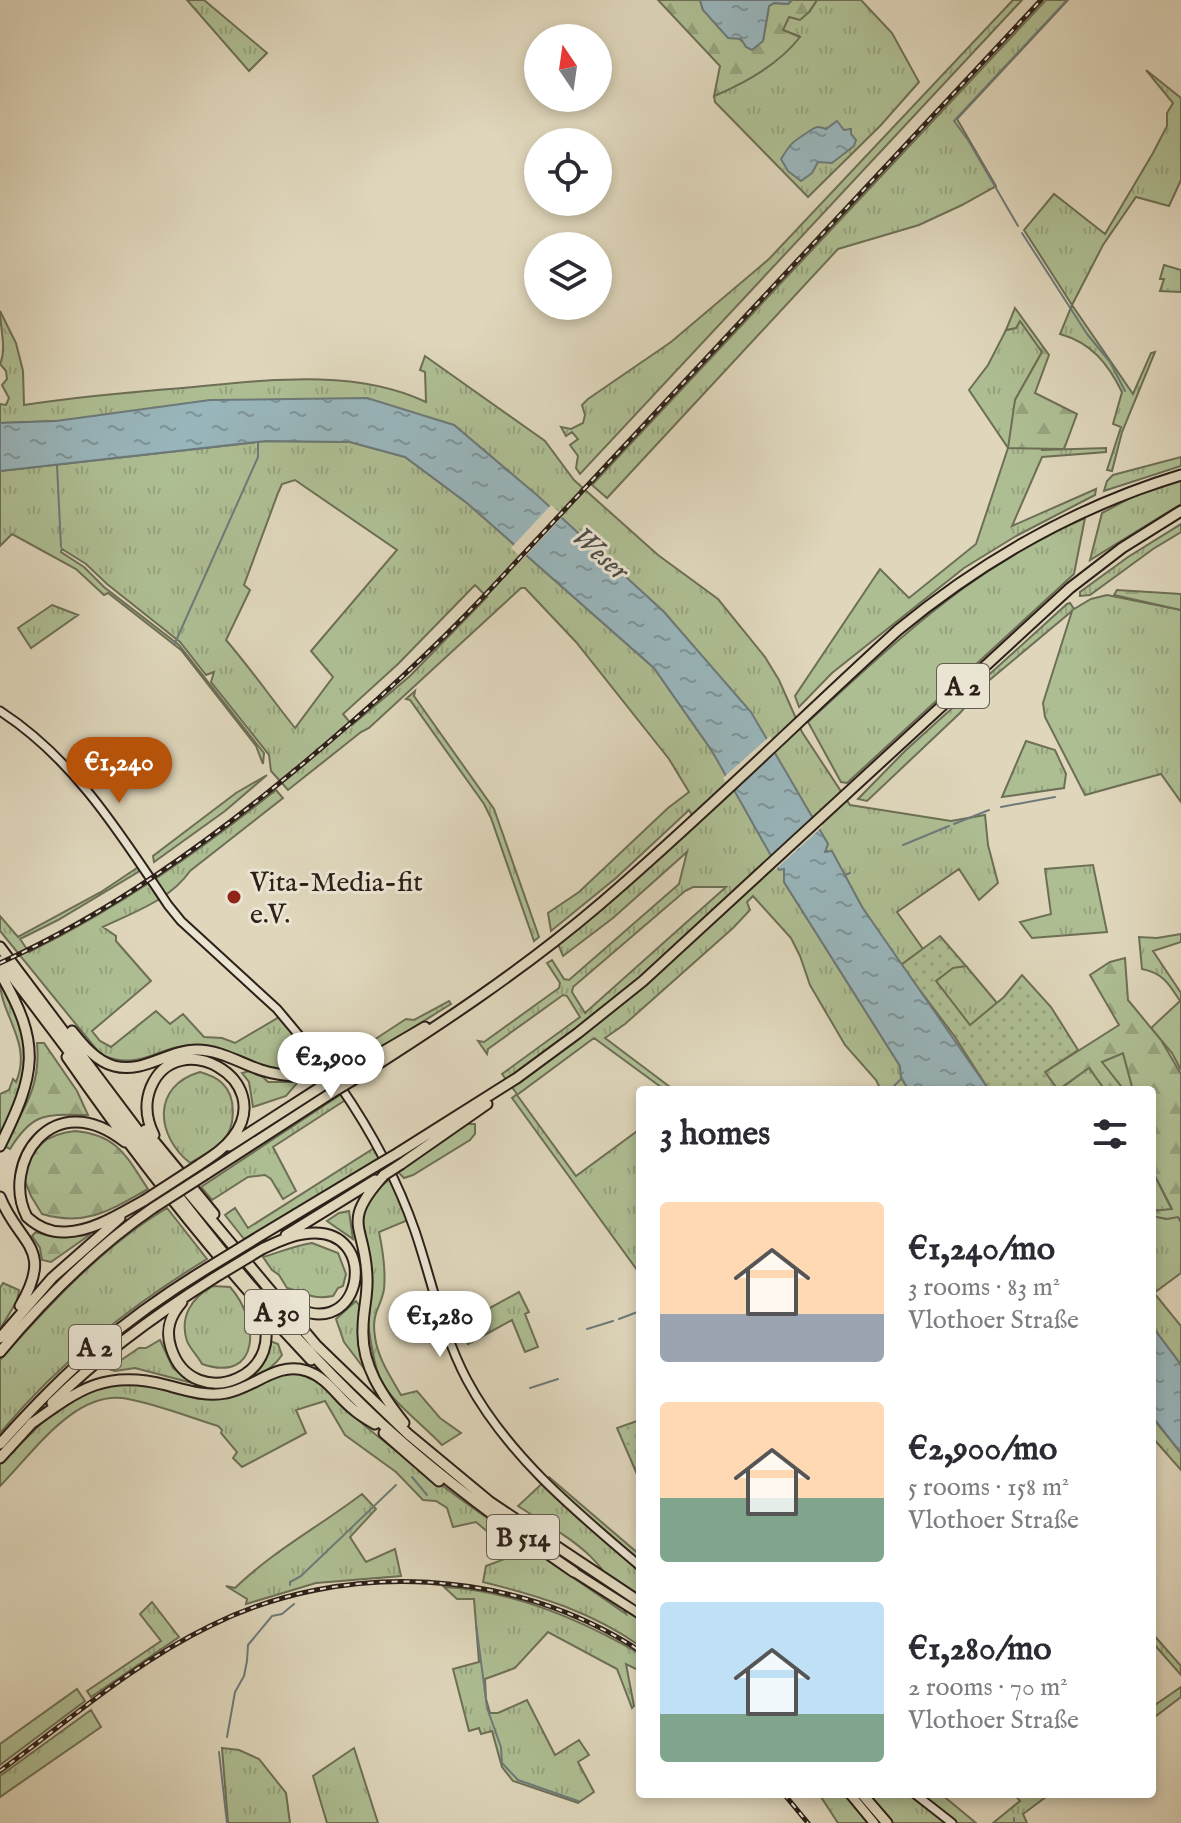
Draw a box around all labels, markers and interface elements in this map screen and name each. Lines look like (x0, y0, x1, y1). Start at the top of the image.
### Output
north arrow (524, 24, 612, 112)
map controls (524, 24, 612, 320)
button: locate (524, 128, 612, 216)
button: layers (524, 232, 612, 320)
water label: Weser (563, 519, 638, 591)
road number: A 2 (937, 664, 989, 708)
pin: €1,240 (54, 737, 184, 805)
text: €1,240 (84, 746, 154, 779)
place label: Vita-Media-fit e.V. (249, 866, 423, 933)
marker: Vita-Media-fit e.V. (225, 888, 243, 906)
pin: €2,900 (266, 1032, 396, 1100)
text: €2,900 (295, 1041, 367, 1074)
icon: filters (1088, 1112, 1132, 1156)
text: 3 homes (660, 1113, 770, 1156)
text: €1,240/mo (908, 1228, 1055, 1271)
icon: home (724, 1234, 820, 1330)
text: 3 rooms · 83 m² (908, 1271, 1060, 1304)
road number: A 30 (245, 1290, 309, 1334)
pin: €1,280 (375, 1291, 505, 1359)
text: €1,280 (406, 1300, 474, 1333)
text: Vlothoer Straße (908, 1304, 1079, 1337)
road number: A 2 (69, 1325, 121, 1369)
text: €2,900/mo (908, 1428, 1057, 1471)
icon: home (724, 1434, 820, 1530)
text: 5 rooms · 158 m² (908, 1471, 1069, 1504)
text: Vlothoer Straße (908, 1504, 1079, 1537)
road number: B 514 (487, 1515, 559, 1559)
text: €1,280/mo (908, 1628, 1052, 1671)
icon: home (724, 1634, 820, 1730)
text: 2 rooms · 70 m² (908, 1671, 1068, 1704)
text: Vlothoer Straße (908, 1704, 1079, 1737)

